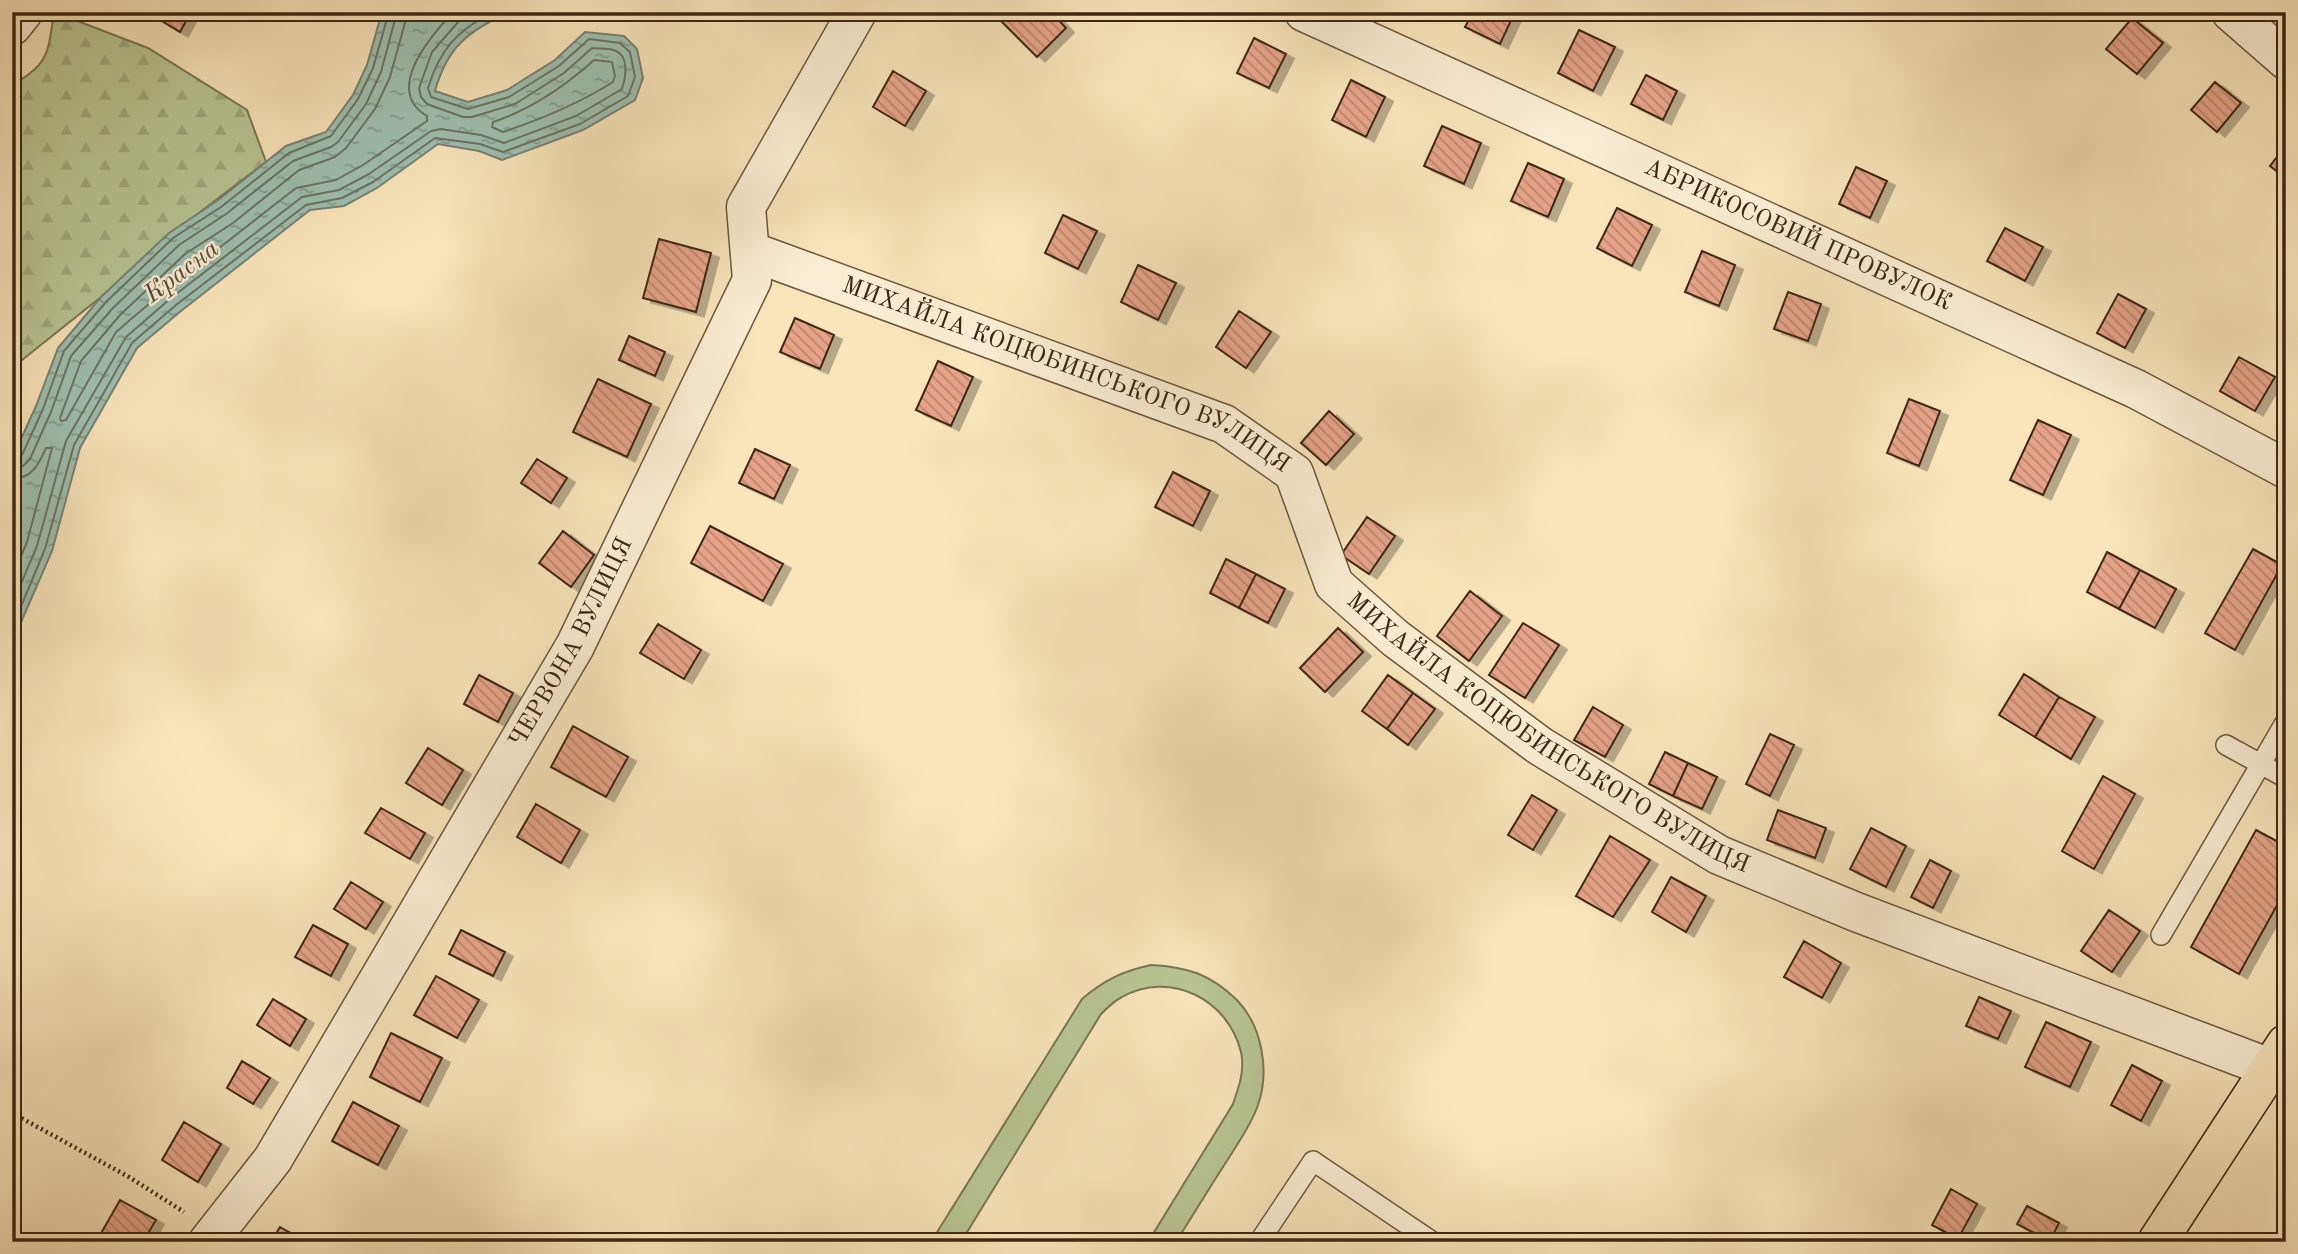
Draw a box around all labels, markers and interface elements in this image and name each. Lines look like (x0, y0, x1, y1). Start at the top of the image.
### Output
street label: АБРИКОСОВИЙ ПРОВУЛОК (1640, 156, 1955, 316)
water label: Красна (139, 236, 224, 309)
street label: МИХАЙЛА КОЦЮБИНСЬКОГО ВУЛИЦЯ (839, 274, 1294, 478)
street label: ЧЕРВОНА ВУЛИЦЯ (506, 534, 637, 752)
street label: МИХАЙЛА КОЦЮБИНСЬКОГО ВУЛИЦЯ (1342, 589, 1753, 878)

